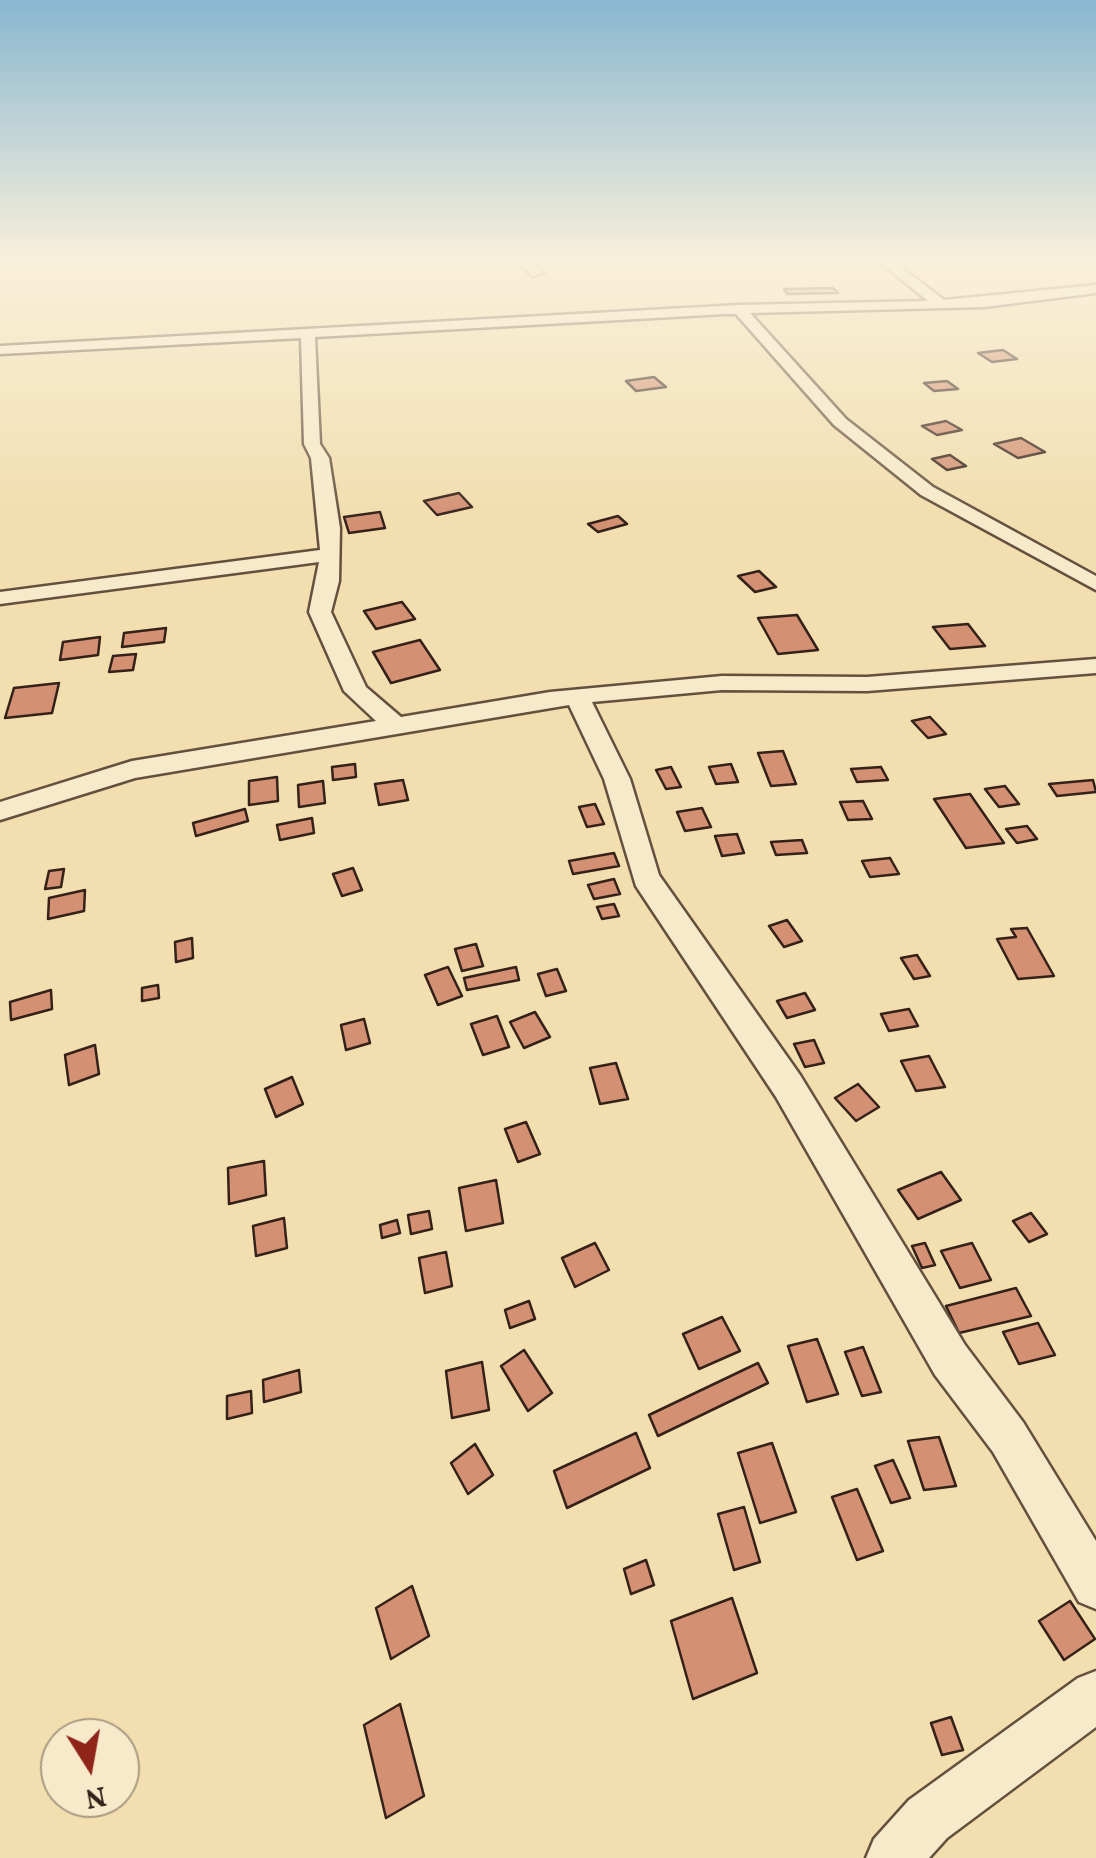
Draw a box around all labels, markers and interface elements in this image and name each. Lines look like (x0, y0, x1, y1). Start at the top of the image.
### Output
north arrow (40, 1718, 140, 1818)
text: N (82, 1775, 109, 1817)

